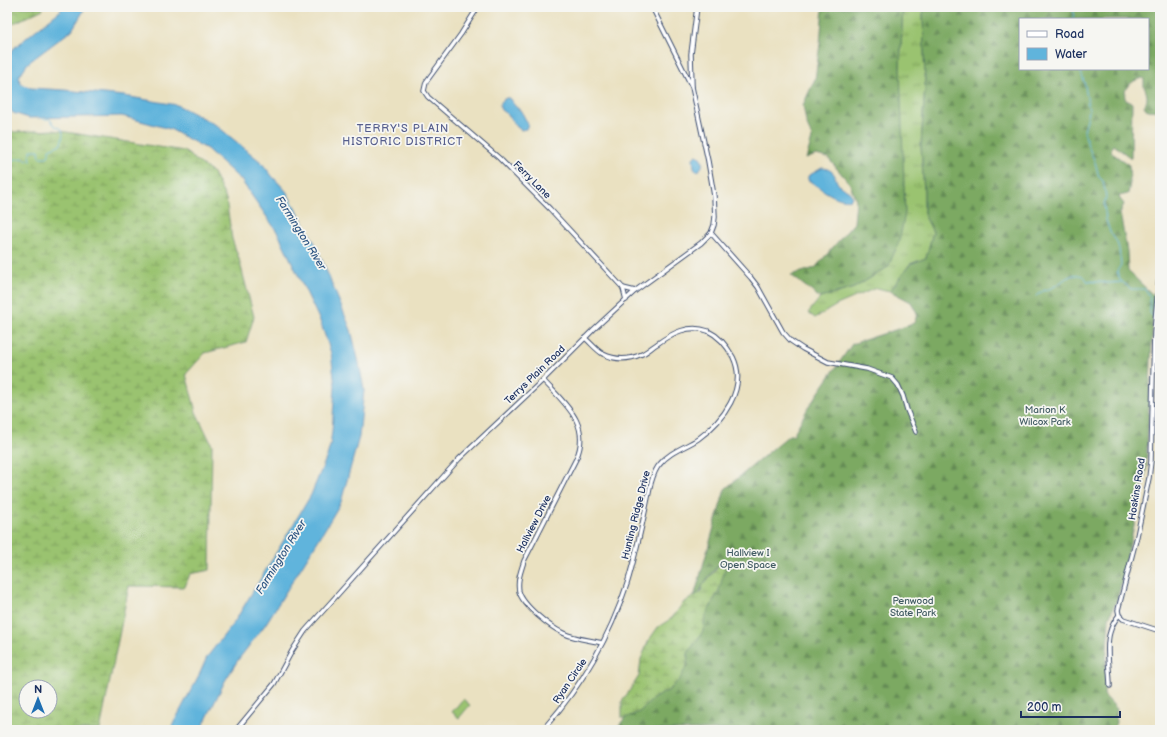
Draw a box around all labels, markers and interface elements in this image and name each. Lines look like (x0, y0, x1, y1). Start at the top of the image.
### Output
legend (1019, 18, 1149, 70)
text: Road (1055, 27, 1084, 42)
text: Water (1055, 47, 1087, 62)
district label: TERRY'S PLAIN HISTORIC DISTRICT (342, 122, 464, 148)
street label: Ferry Lane (511, 159, 553, 201)
water label: Farmington River (273, 194, 329, 273)
street label: Terrys Plain Road (502, 343, 568, 407)
park label: Marion K Wilcox Park (1019, 404, 1071, 428)
street label: Hoskins Road (1126, 457, 1148, 521)
street label: Hunting Ridge Drive (619, 469, 653, 561)
street label: Hallview Drive (514, 493, 554, 555)
water label: Farmington River (253, 517, 309, 596)
park label: Hallview I Open Space (720, 547, 776, 571)
park label: Penwood State Park (890, 595, 936, 619)
street label: Ryan Circle (551, 656, 589, 706)
north arrow (18, 679, 58, 719)
text: N (34, 683, 42, 696)
scale bar (1021, 693, 1120, 719)
text: 200 m (1027, 700, 1061, 715)

